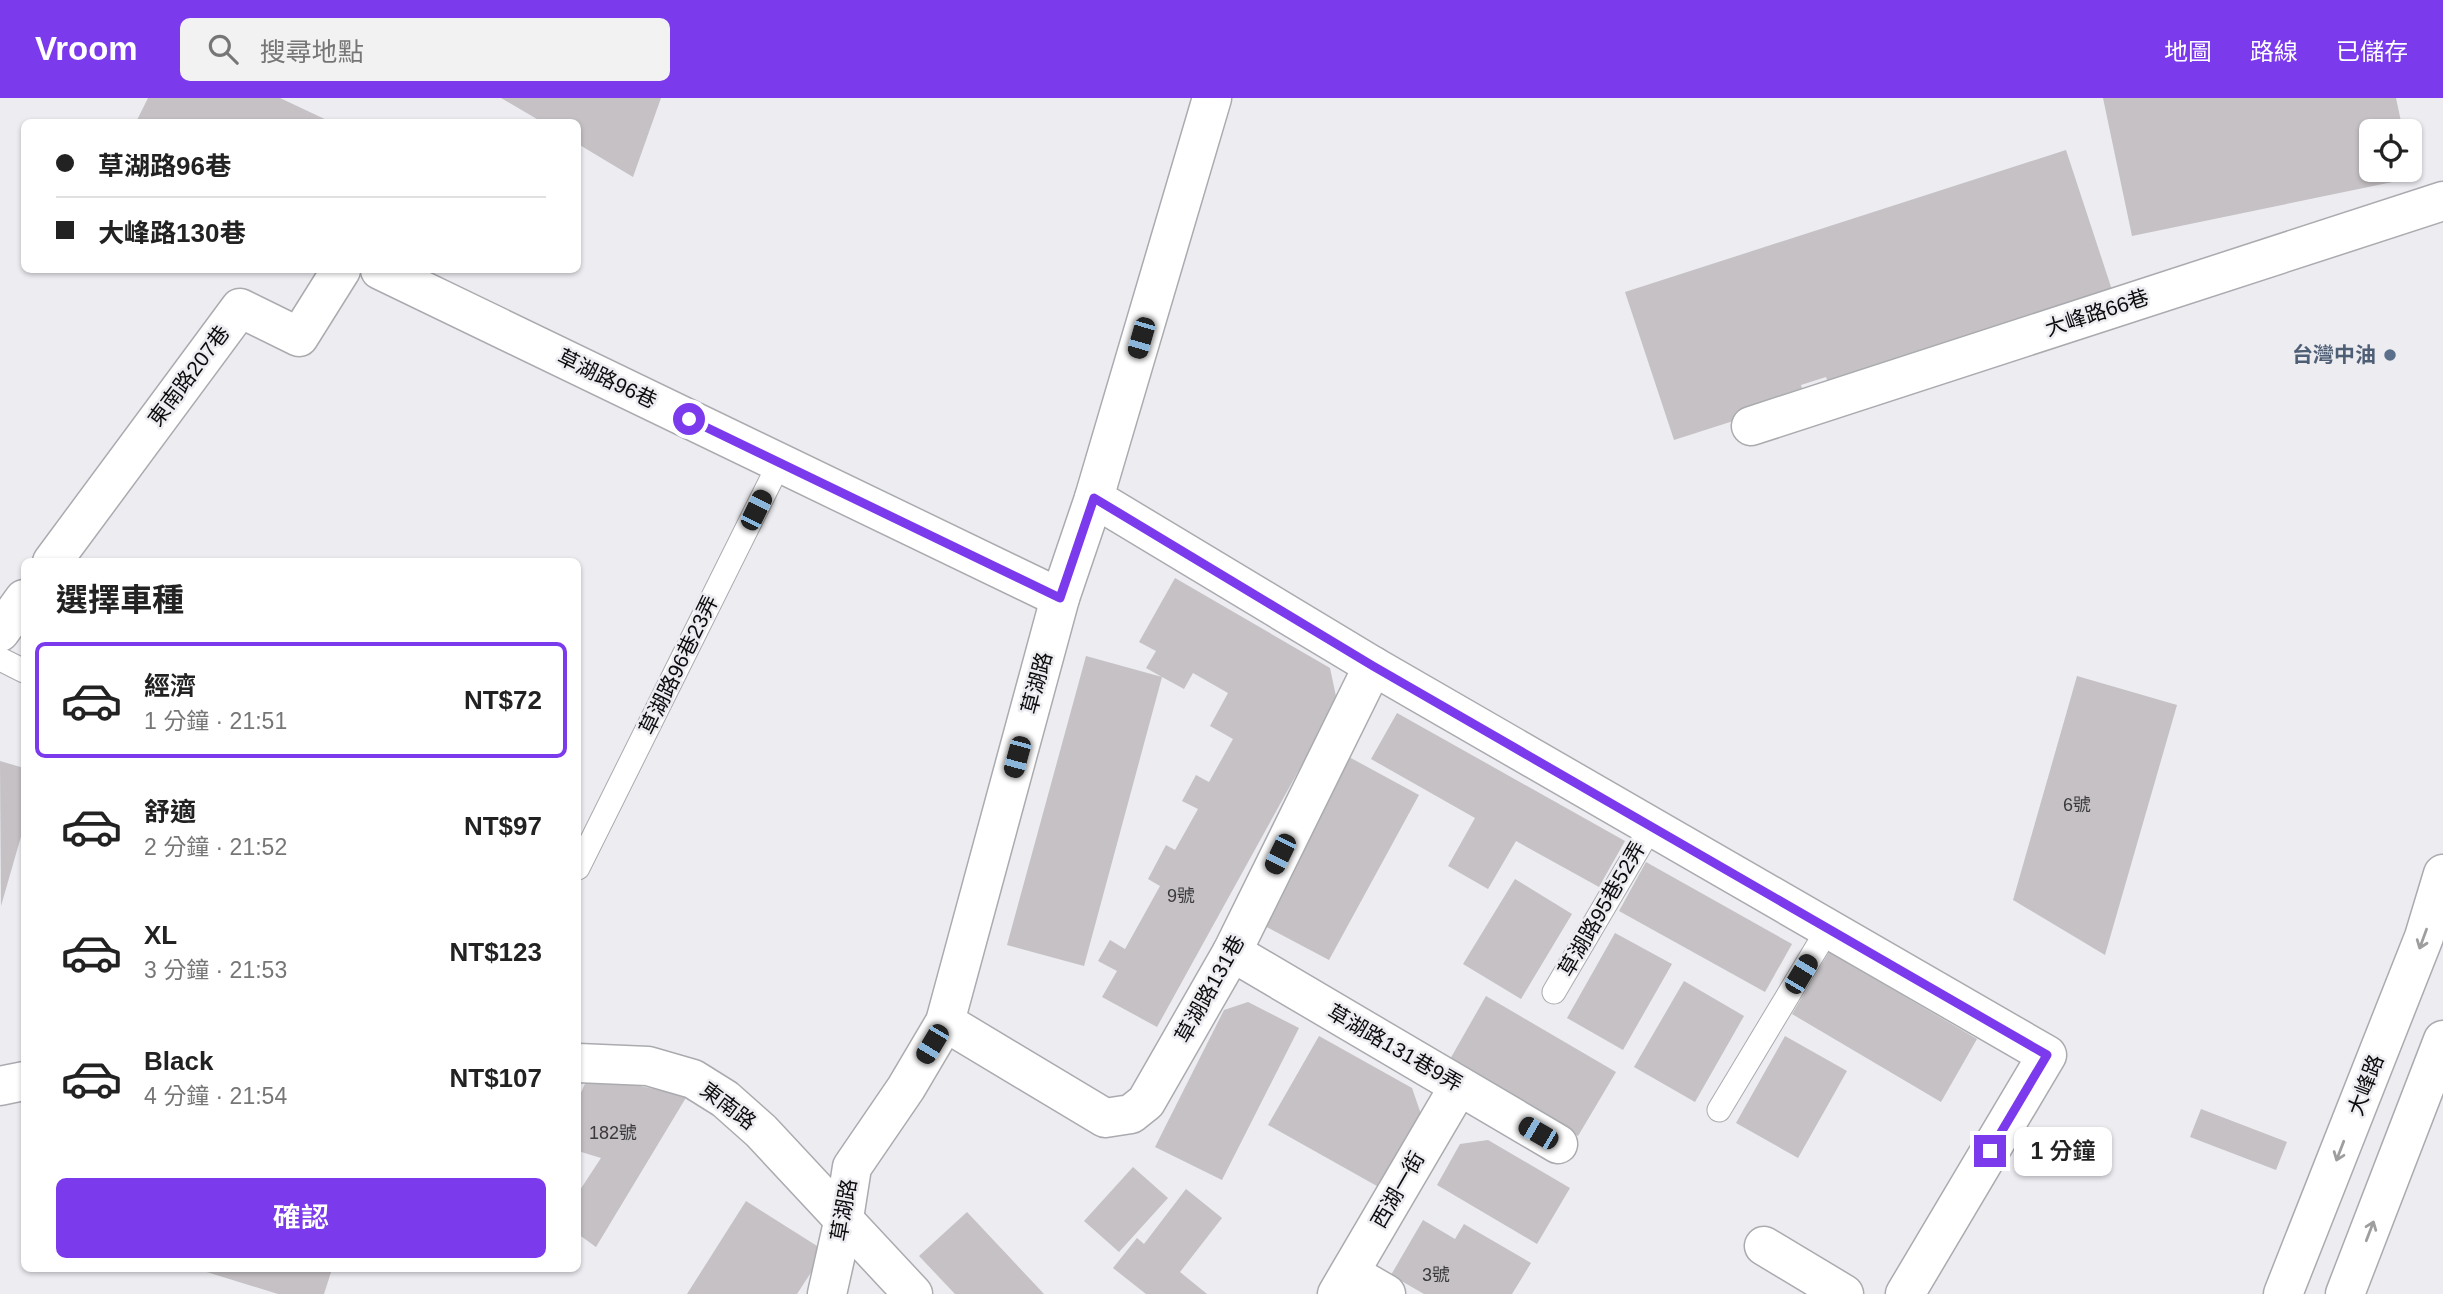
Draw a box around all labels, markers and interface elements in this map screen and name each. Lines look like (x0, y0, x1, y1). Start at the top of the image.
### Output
search box (180, 18, 670, 81)
text: Vroom (35, 30, 138, 67)
icon: search (204, 30, 242, 68)
text: 搜尋地點 (260, 37, 364, 67)
text: 地圖 (2164, 38, 2212, 65)
text: 路線 (2250, 38, 2298, 65)
text: 已儲存 (2336, 38, 2408, 65)
map controls (2359, 119, 2422, 182)
button: locate (2359, 119, 2422, 182)
text: 草湖路96巷 (98, 151, 231, 181)
text: 大峰路130巷 (98, 218, 245, 248)
street label: 大峰路66巷 (2042, 285, 2151, 340)
car (1126, 315, 1157, 361)
street label: 東南路207巷 (144, 321, 234, 430)
place label: 台灣中油 (2292, 343, 2376, 366)
street label: 草湖路96巷 (554, 345, 661, 412)
marker: 台灣中油 (2382, 347, 2398, 363)
route start (673, 403, 705, 435)
car (738, 487, 775, 533)
text: 選擇車種 (56, 582, 184, 618)
street label: 草湖路96巷23弄 (635, 592, 722, 738)
street label: 草湖路 (1017, 649, 1056, 716)
icon: car (60, 669, 123, 732)
text: 經濟 (144, 671, 196, 701)
text: NT$72 (464, 685, 542, 715)
text: 1 分鐘 · 21:51 (144, 708, 287, 734)
car (1002, 734, 1033, 780)
icon: car (60, 795, 123, 858)
house number: 6號 (2063, 795, 2091, 815)
text: 舒適 (144, 797, 196, 827)
text: NT$97 (464, 811, 542, 841)
car (1262, 831, 1299, 877)
text: 2 分鐘 · 21:52 (144, 834, 287, 860)
street label: 草湖路95巷52弄 (1554, 837, 1649, 980)
house number: 9號 (1167, 886, 1195, 906)
text: XL (144, 920, 177, 950)
icon: car (60, 921, 123, 984)
one-way arrow (2415, 928, 2428, 949)
street label: 草湖路131巷 (1171, 931, 1248, 1046)
text: NT$123 (450, 937, 542, 967)
car (1782, 951, 1821, 997)
text: 3 分鐘 · 21:53 (144, 957, 287, 983)
street label: 草湖路131巷9弄 (1324, 1000, 1467, 1095)
car (913, 1021, 952, 1067)
text: Black (144, 1046, 213, 1076)
icon: car (60, 1047, 123, 1110)
street label: 大峰路 (2344, 1051, 2388, 1118)
text: NT$107 (450, 1063, 542, 1093)
street label: 東南路 (696, 1077, 760, 1134)
text: 4 分鐘 · 21:54 (144, 1083, 287, 1109)
car (1515, 1113, 1562, 1153)
house number: 182號 (589, 1123, 637, 1143)
callout: 1 分鐘 (2014, 1126, 2112, 1176)
route end (1974, 1135, 2006, 1167)
text: 1 分鐘 (2030, 1138, 2096, 1164)
one-way arrow (2332, 1140, 2345, 1161)
street label: 西湖一街 (1367, 1148, 1429, 1232)
street label: 草湖路 (827, 1177, 860, 1243)
button: 確認 (56, 1178, 546, 1258)
one-way arrow (2365, 1220, 2378, 1242)
house number: 3號 (1422, 1265, 1450, 1285)

